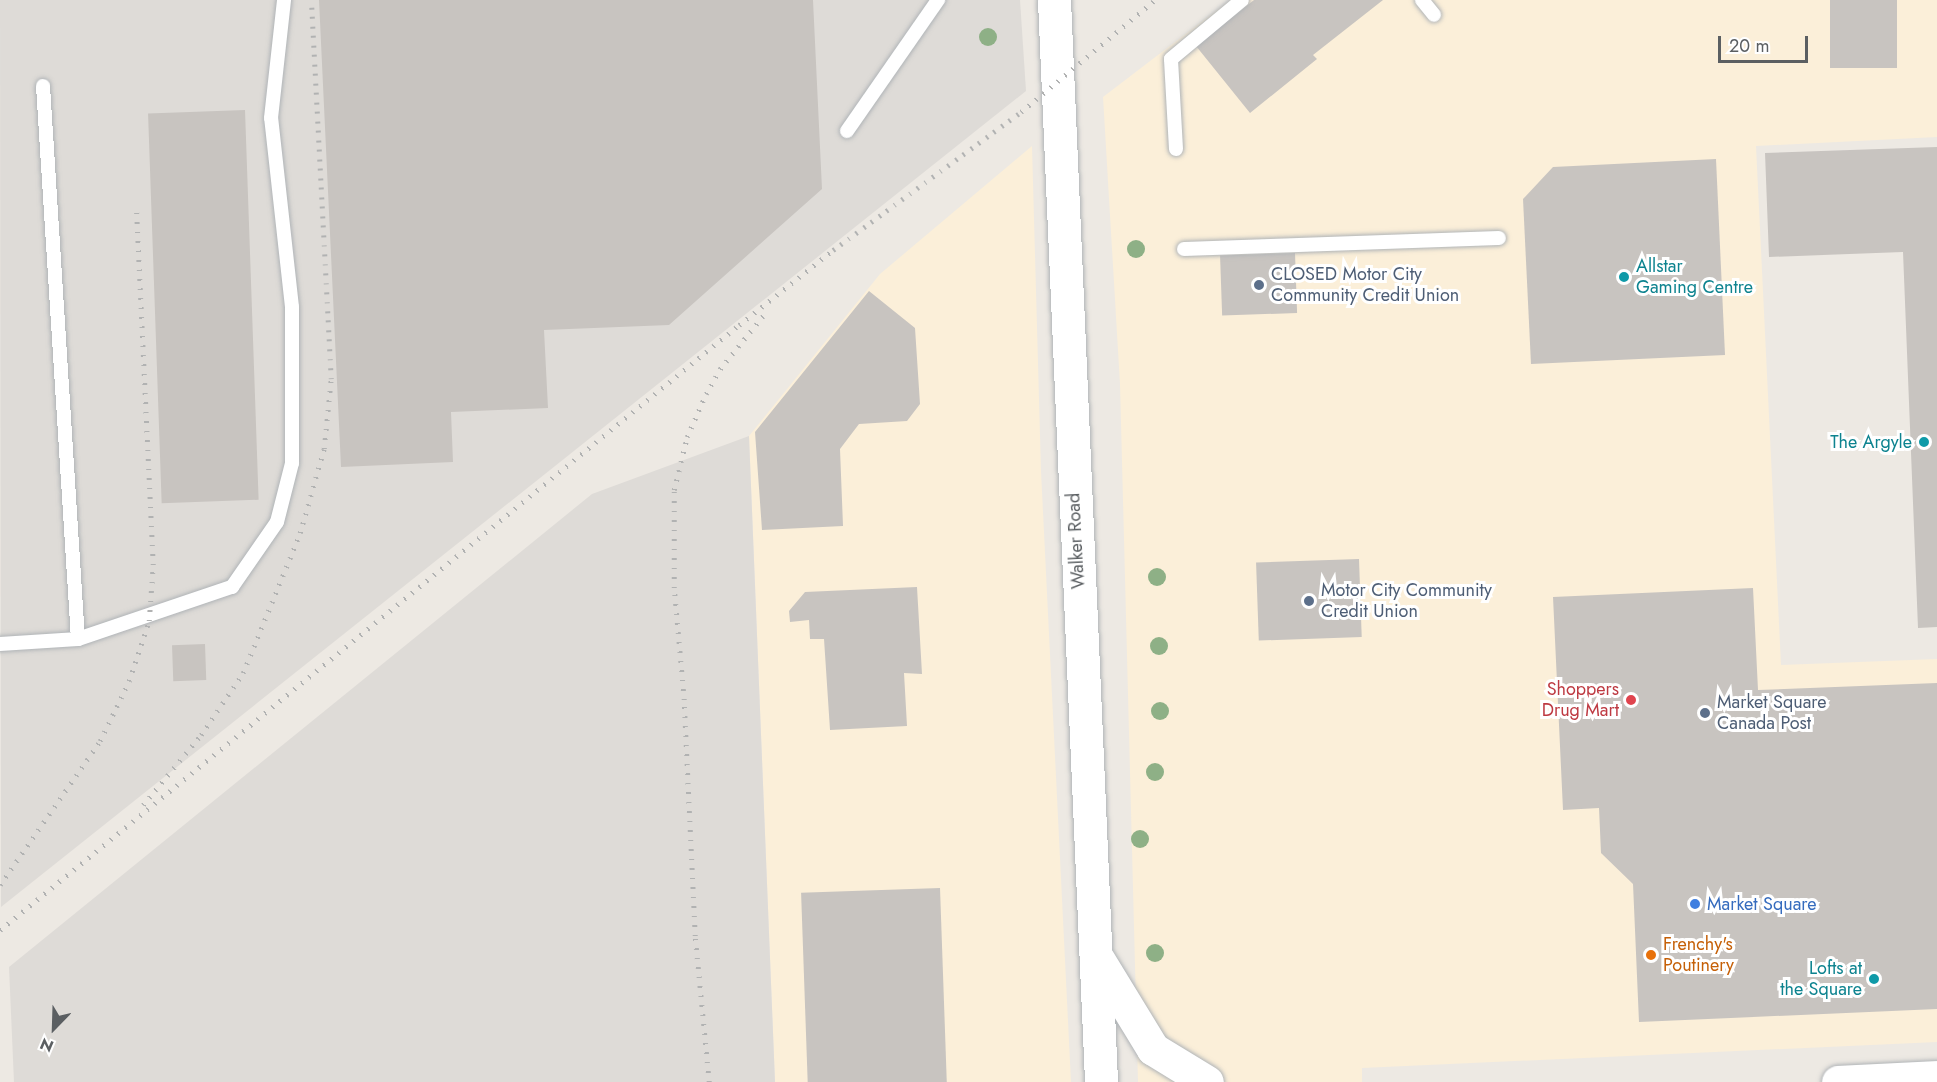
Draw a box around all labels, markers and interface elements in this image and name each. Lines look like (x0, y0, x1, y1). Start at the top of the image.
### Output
scale bar (1721, 24, 1811, 62)
text: 20 m (1729, 33, 1769, 59)
place label: Allstar Gaming Centre (1636, 256, 1753, 298)
place label: CLOSED Motor City Community Credit Union (1271, 264, 1459, 306)
marker: Allstar Gaming Centre (1617, 270, 1631, 284)
marker: CLOSED Motor City Community Credit Union (1252, 278, 1266, 292)
place label: The Argyle (1830, 431, 1912, 453)
marker: The Argyle (1917, 435, 1931, 449)
street label: Walker Road (1063, 492, 1089, 590)
place label: Motor City Community Credit Union (1321, 580, 1492, 622)
marker: Motor City Community Credit Union (1302, 594, 1316, 608)
place label: Shoppers Drug Mart (1542, 679, 1619, 722)
place label: Market Square Canada Post (1717, 692, 1826, 734)
marker: Shoppers Drug Mart (1624, 693, 1638, 707)
marker: Market Square Canada Post (1698, 706, 1712, 720)
place label: Market Square (1707, 893, 1816, 915)
marker: Market Square (1688, 897, 1702, 911)
place label: Frenchy's Poutinery (1663, 934, 1734, 976)
marker: Frenchy's Poutinery (1644, 948, 1658, 962)
place label: Lofts at the Square (1780, 958, 1862, 1000)
marker: Lofts at the Square (1867, 972, 1881, 986)
north arrow (24, 998, 84, 1058)
text: N (36, 1032, 57, 1058)

